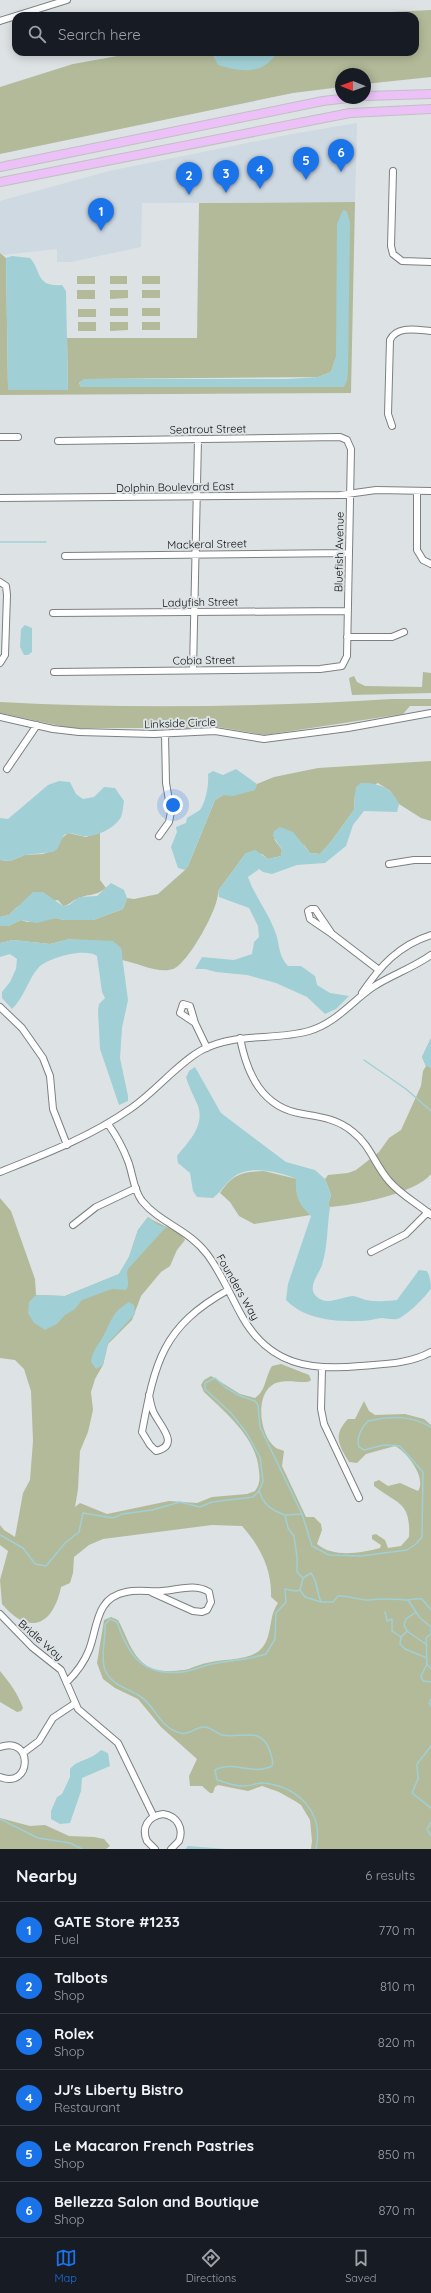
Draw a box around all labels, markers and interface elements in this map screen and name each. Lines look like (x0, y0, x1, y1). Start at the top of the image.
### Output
search box (12, 12, 419, 56)
icon: search (26, 23, 48, 45)
text: Search here (58, 25, 141, 44)
north arrow (335, 68, 371, 104)
pin: 6 (328, 139, 354, 172)
pin: 5 (293, 147, 319, 180)
pin: 4 (247, 156, 273, 189)
pin: 3 (213, 160, 239, 193)
pin: 2 (176, 162, 202, 195)
pin: 1 (88, 198, 114, 231)
street label: Seatrout Street (170, 421, 247, 437)
street label: Dolphin Boulevard East (116, 479, 235, 495)
street label: Bluefish Avenue (331, 512, 347, 592)
street label: Mackeral Street (167, 536, 247, 552)
street label: Ladyfish Street (162, 594, 238, 610)
street label: Cobia Street (173, 652, 236, 668)
street label: Linkside Circle (144, 715, 216, 731)
your location (163, 795, 183, 815)
street label: Founders Way (213, 1251, 263, 1323)
street label: Bridle Way (15, 1617, 67, 1663)
text: Nearby (16, 1865, 77, 1886)
text: 6 results (365, 1867, 415, 1883)
text: GATE Store #1233 (54, 1912, 180, 1931)
text: 1 (26, 1922, 32, 1938)
text: 770 m (379, 1922, 415, 1938)
text: Fuel (54, 1931, 79, 1947)
text: Talbots (54, 1968, 108, 1987)
text: 2 (25, 1978, 33, 1994)
text: 810 m (380, 1978, 415, 1994)
text: Shop (54, 1987, 84, 2003)
text: Rolex (54, 2024, 94, 2043)
text: 3 (26, 2034, 32, 2050)
text: 820 m (378, 2034, 415, 2050)
text: Shop (54, 2043, 84, 2059)
text: JJ's Liberty Bistro (54, 2080, 183, 2099)
text: 4 (25, 2090, 33, 2106)
text: 830 m (378, 2090, 415, 2106)
text: Restaurant (54, 2099, 120, 2115)
text: Le Macaron French Pastries (54, 2136, 254, 2155)
text: 5 (25, 2146, 33, 2162)
text: 850 m (378, 2146, 415, 2162)
text: Shop (54, 2155, 84, 2171)
text: Bellezza Salon and Boutique (54, 2192, 259, 2211)
text: 6 (25, 2202, 33, 2218)
text: 870 m (379, 2202, 415, 2218)
text: Shop (54, 2211, 84, 2227)
tab: Map (54, 2247, 77, 2285)
tab: Directions (186, 2247, 236, 2285)
tab: Saved (345, 2247, 377, 2285)

